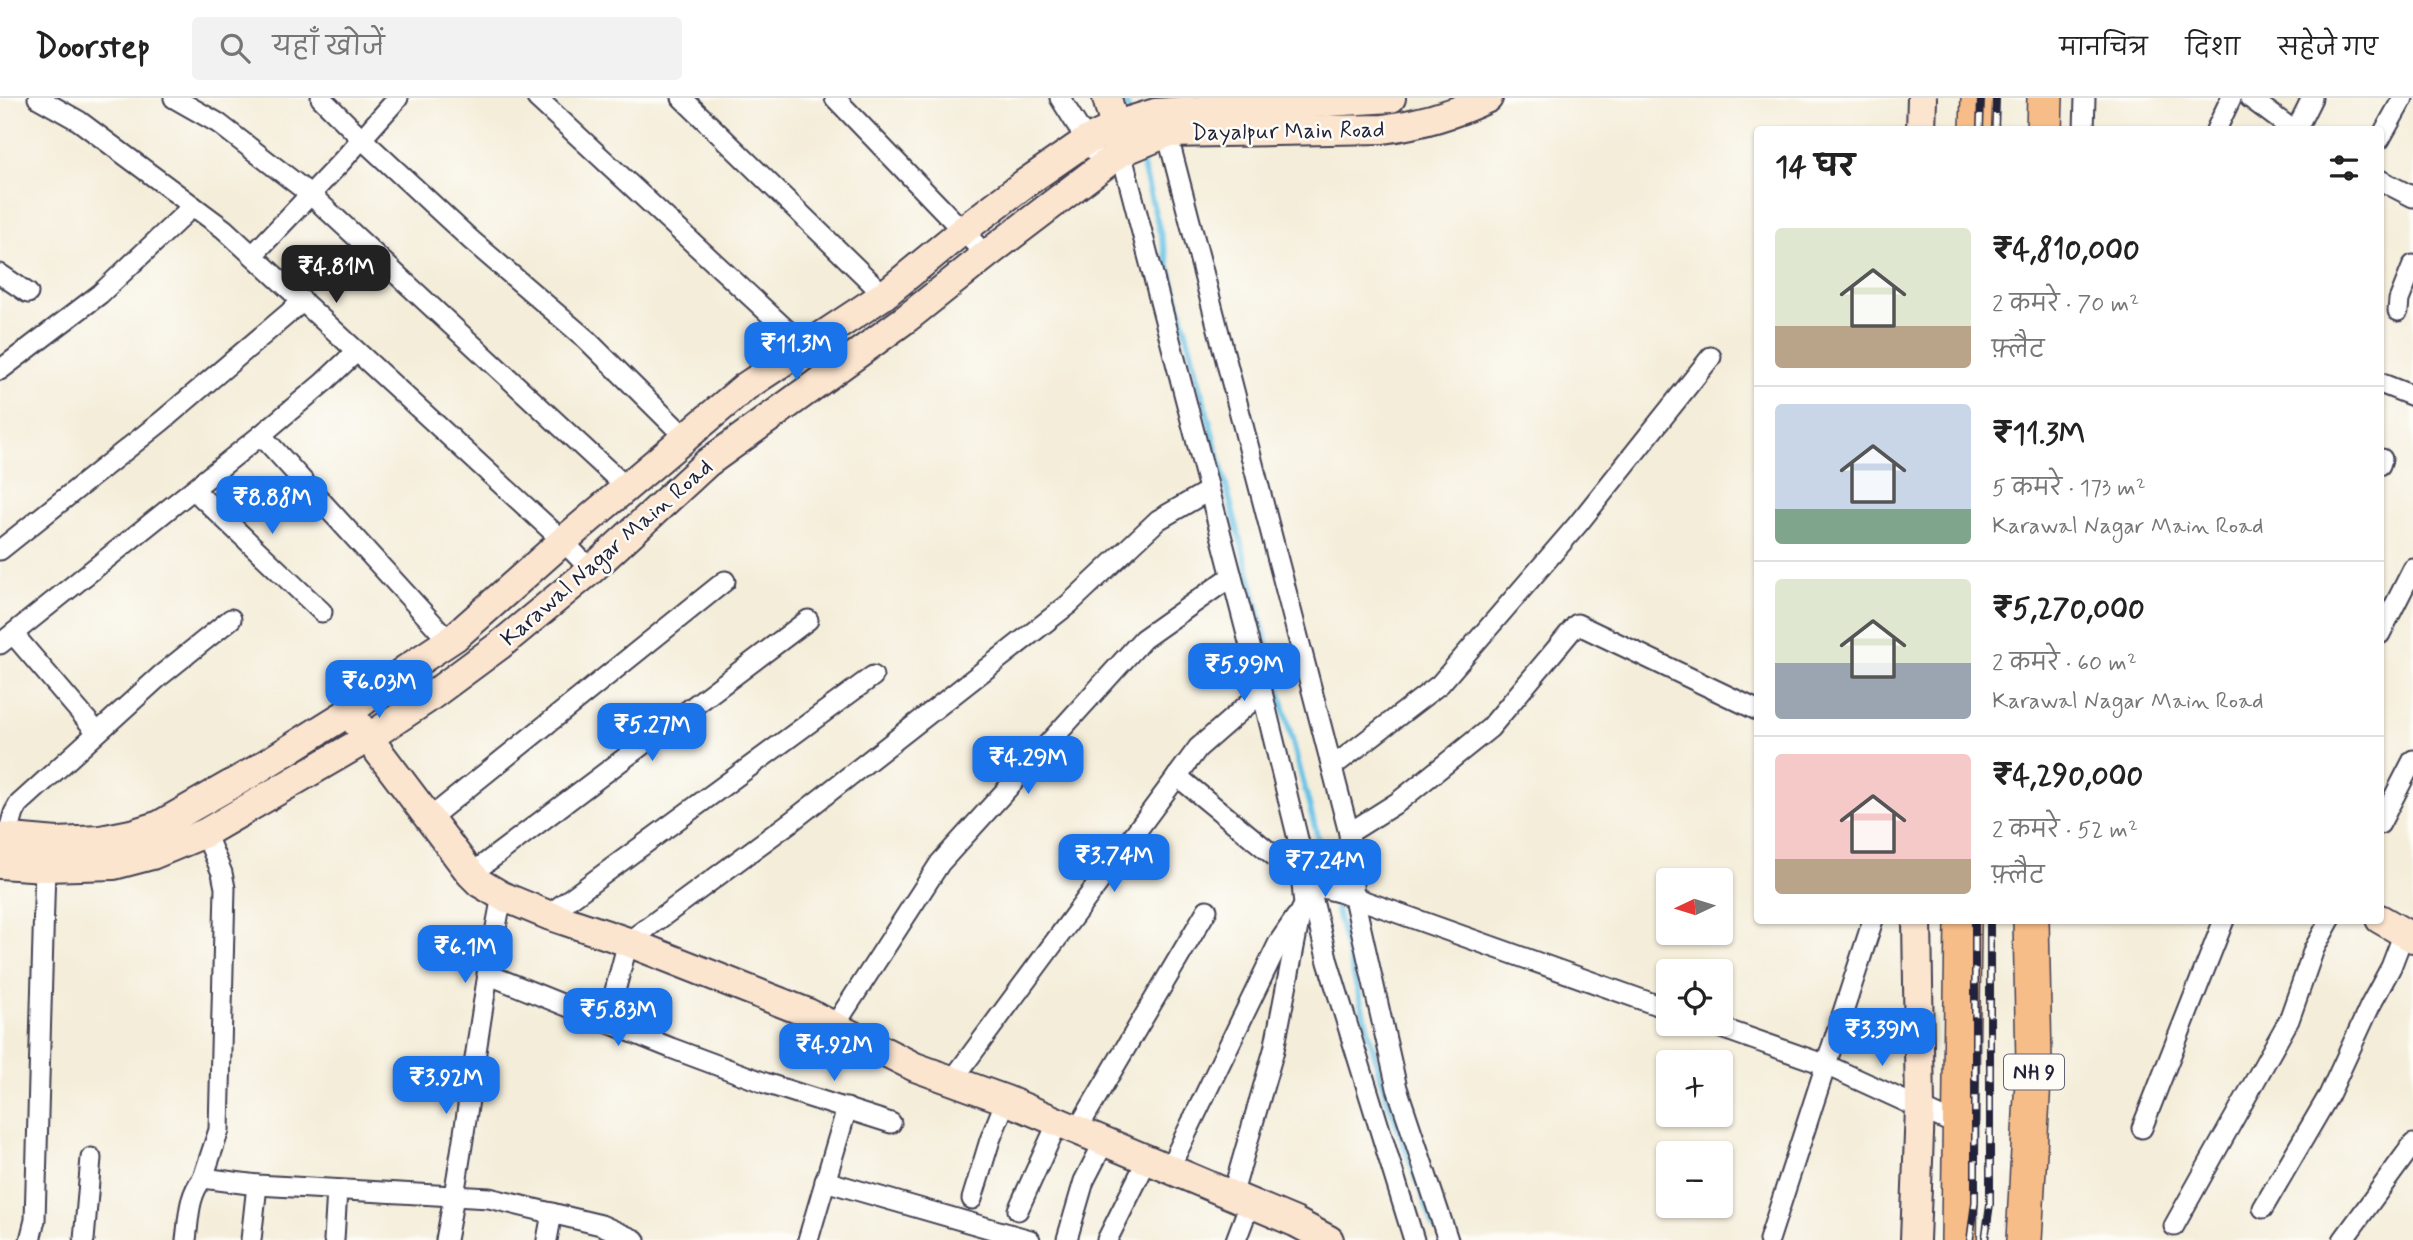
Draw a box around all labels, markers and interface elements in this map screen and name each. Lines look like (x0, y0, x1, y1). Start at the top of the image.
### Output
search box (192, 17, 682, 80)
text: Doorstep (35, 26, 150, 70)
icon: search (216, 29, 254, 67)
text: यहाँ खोजें (272, 31, 385, 65)
text: मानचित्र (2060, 33, 2148, 64)
text: दिशा (2186, 33, 2240, 64)
text: सहेजे गए (2278, 33, 2378, 64)
street label: Dayalpur Main Road (1191, 115, 1385, 149)
text: 14 घर (1775, 148, 1855, 187)
icon: filters (2325, 149, 2363, 187)
text: ₹4,810,000 (1992, 231, 2140, 270)
pin: ₹4.81M (279, 246, 393, 305)
text: ₹4.81M (298, 253, 374, 283)
icon: home (1831, 256, 1915, 340)
text: 2 कमरे · 70 m² (1992, 290, 2139, 320)
pin: ₹11.3M (739, 322, 853, 382)
text: ₹11.3M (760, 330, 832, 360)
text: फ़्लैट (1992, 336, 2044, 366)
text: ₹11.3M (1992, 415, 2085, 454)
icon: home (1831, 432, 1915, 516)
street label: Karawal Nagar Main Road (495, 453, 721, 655)
text: 5 कमरे · 173 m² (1992, 474, 2146, 504)
pin: ₹8.88M (215, 476, 329, 536)
text: ₹8.88M (232, 484, 312, 514)
text: Karawal Nagar Main Road (1992, 512, 2264, 542)
text: ₹5,270,000 (1992, 590, 2145, 629)
icon: home (1831, 607, 1915, 691)
pin: ₹5.99M (1187, 644, 1301, 703)
text: 2 कमरे · 60 m² (1992, 649, 2137, 679)
text: ₹5.99M (1204, 651, 1284, 681)
pin: ₹6.03M (322, 660, 436, 720)
text: ₹6.03M (341, 668, 417, 698)
text: Karawal Nagar Main Road (1992, 687, 2264, 717)
pin: ₹5.27M (595, 704, 709, 763)
text: ₹5.27M (613, 711, 691, 741)
pin: ₹4.29M (971, 736, 1085, 796)
text: ₹4.29M (988, 744, 1068, 774)
text: ₹4,290,000 (1992, 757, 2143, 796)
icon: home (1831, 782, 1915, 866)
text: 2 कमरे · 52 m² (1992, 816, 2138, 846)
pin: ₹3.74M (1057, 834, 1171, 894)
pin: ₹7.24M (1268, 840, 1382, 899)
text: ₹3.74M (1074, 842, 1154, 872)
text: ₹7.24M (1285, 847, 1365, 877)
text: फ़्लैट (1992, 862, 2044, 892)
north arrow (1656, 868, 1732, 945)
map controls (1656, 868, 1733, 1218)
pin: ₹6.1M (416, 926, 514, 985)
text: ₹6.1M (434, 933, 496, 963)
button: locate (1656, 959, 1733, 1036)
pin: ₹5.83M (561, 988, 675, 1048)
text: ₹5.83M (579, 996, 657, 1026)
pin: ₹3.39M (1825, 1009, 1939, 1068)
text: ₹3.39M (1844, 1016, 1920, 1046)
pin: ₹4.92M (777, 1024, 891, 1083)
text: ₹4.92M (795, 1031, 873, 1061)
button: + (1656, 1050, 1733, 1127)
road number: NH 9 (2004, 1054, 2064, 1090)
pin: ₹3.92M (389, 1056, 503, 1116)
text: ₹3.92M (409, 1064, 483, 1094)
button: − (1656, 1141, 1733, 1218)

